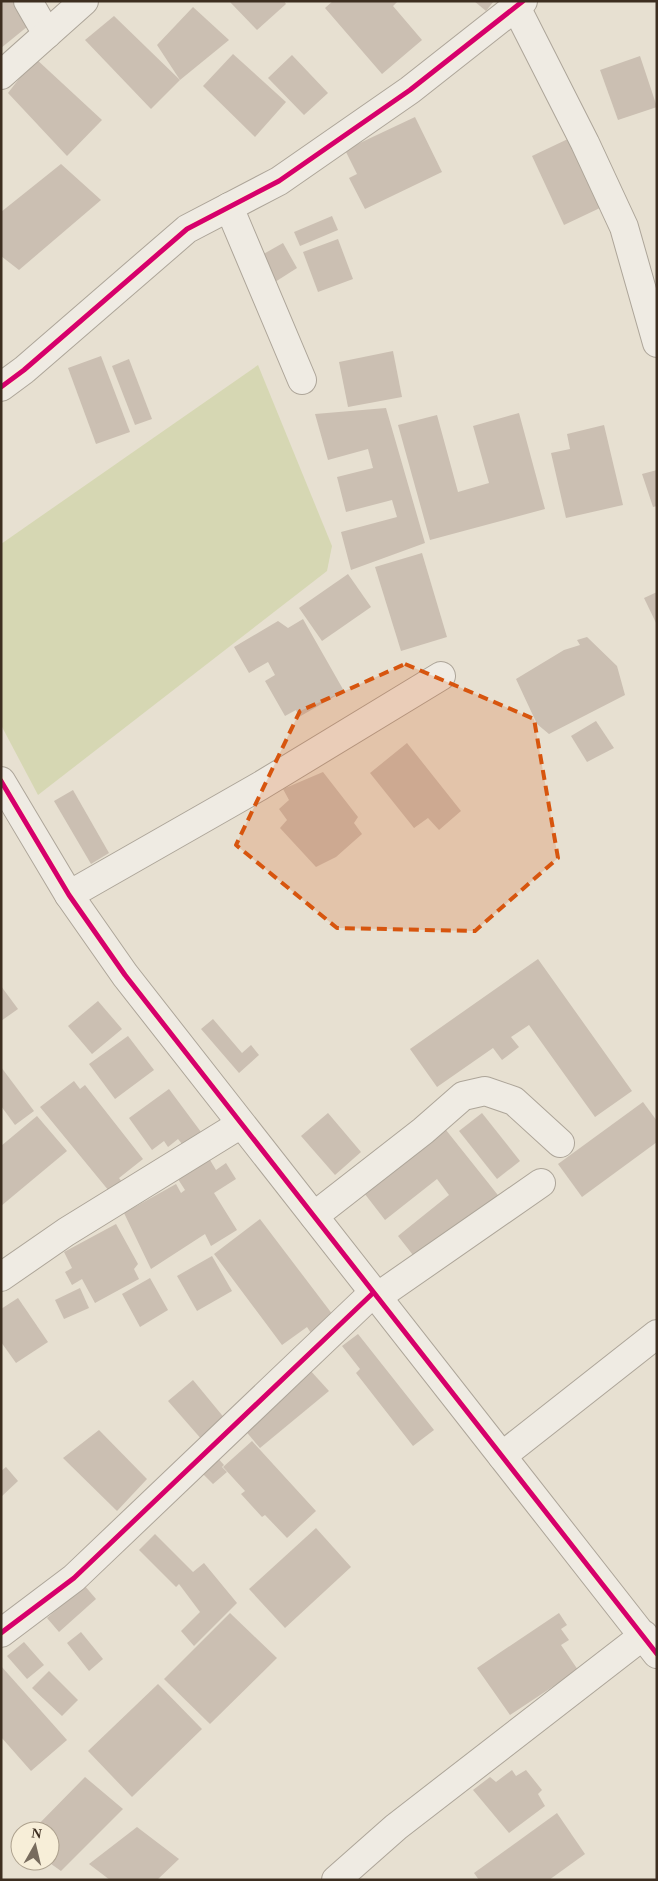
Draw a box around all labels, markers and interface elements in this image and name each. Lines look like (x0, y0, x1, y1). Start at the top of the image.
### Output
north arrow (10, 1821, 60, 1871)
text: N (31, 1825, 43, 1842)

